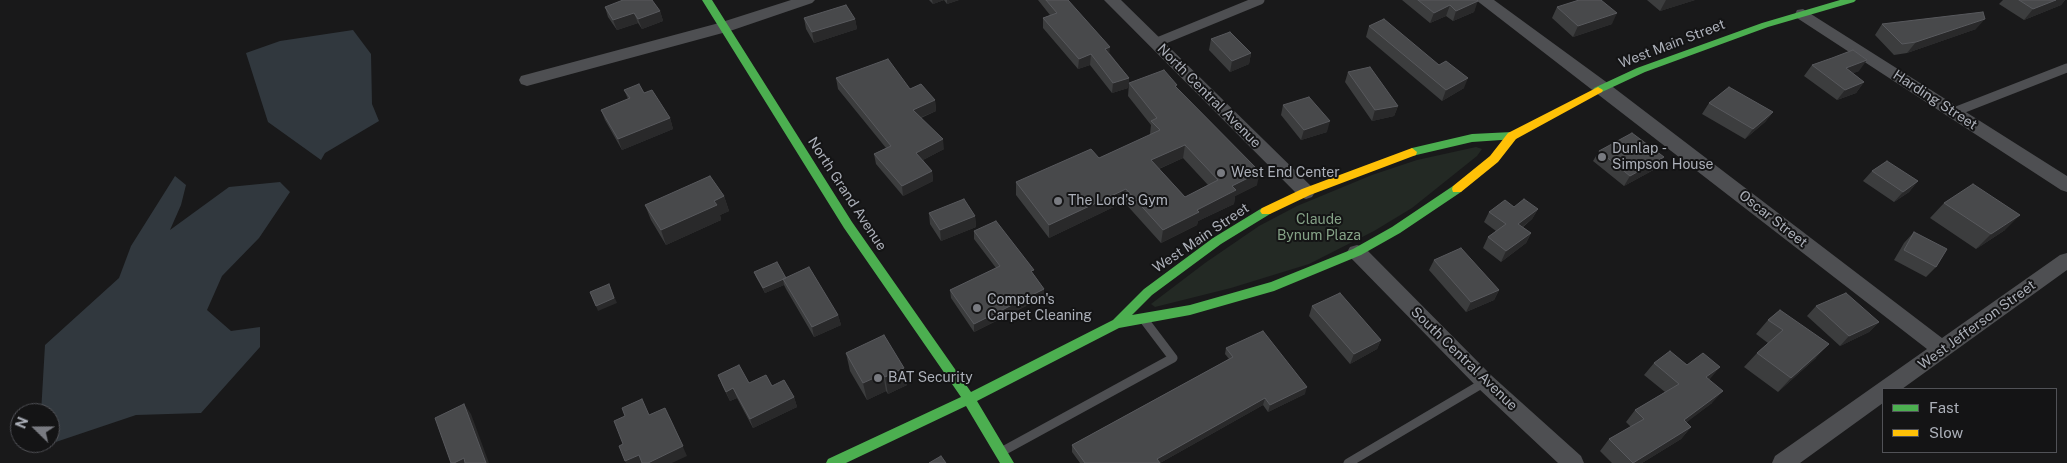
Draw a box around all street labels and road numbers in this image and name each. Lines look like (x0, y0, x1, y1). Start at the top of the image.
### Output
street label: West Main Street (1617, 16, 1727, 72)
street label: North Central Avenue (1154, 41, 1264, 151)
street label: Harding Street (1890, 67, 1980, 133)
street label: North Grand Avenue (804, 134, 890, 254)
street label: Oscar Street (1735, 187, 1811, 251)
street label: West Main Street (1150, 200, 1252, 276)
street label: West Jefferson Street (1915, 277, 2039, 373)
street label: South Central Avenue (1407, 304, 1521, 414)

